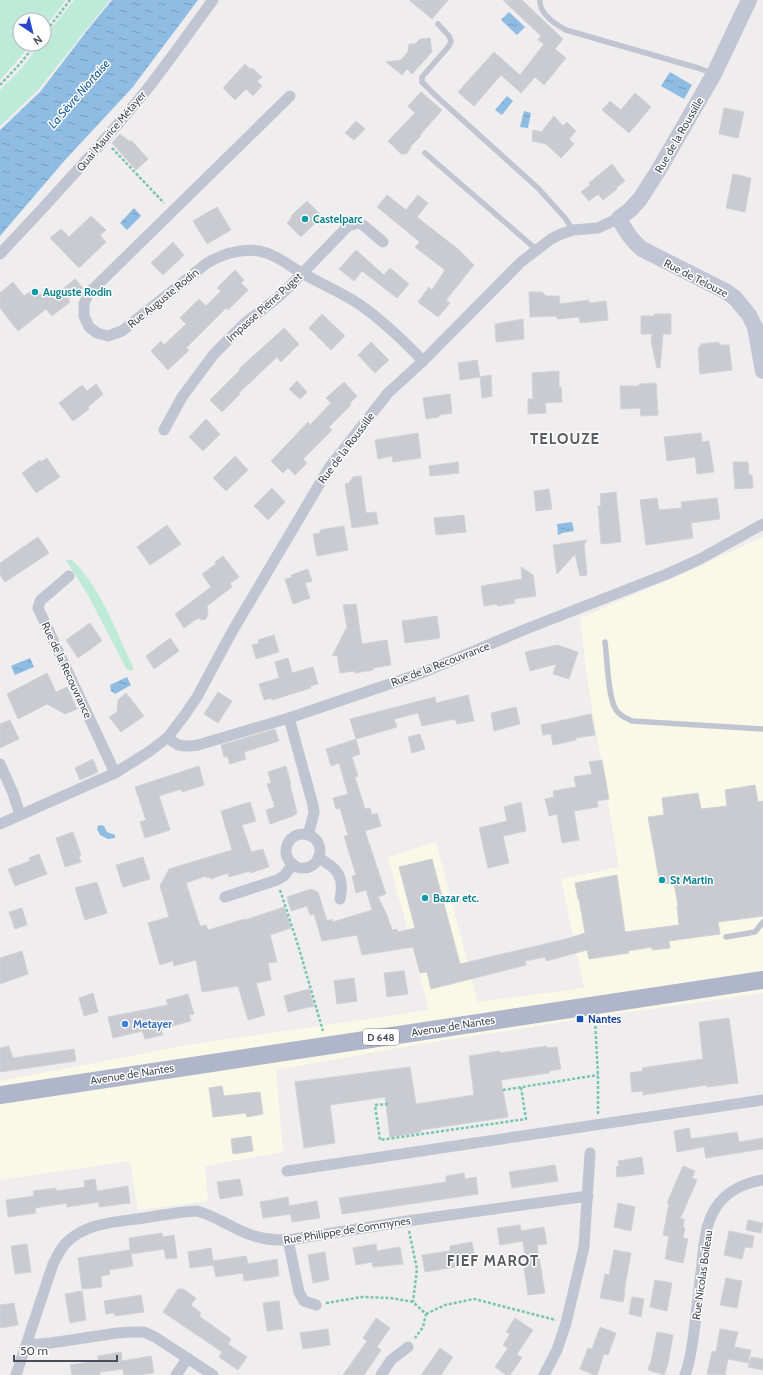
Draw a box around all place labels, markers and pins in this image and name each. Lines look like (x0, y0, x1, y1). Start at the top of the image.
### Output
place label: Castelparc (313, 212, 362, 226)
marker: Castelparc (300, 214, 310, 224)
place label: Auguste Rodin (43, 285, 112, 299)
marker: Auguste Rodin (30, 287, 40, 297)
place label: St Martin (670, 873, 713, 887)
marker: St Martin (657, 875, 667, 885)
place label: Bazar etc. (433, 891, 479, 905)
marker: Bazar etc. (420, 893, 430, 903)
place label: Nantes (588, 1012, 622, 1026)
marker: Nantes (575, 1014, 585, 1024)
place label: Metayer (133, 1017, 172, 1031)
marker: Metayer (120, 1019, 130, 1029)

